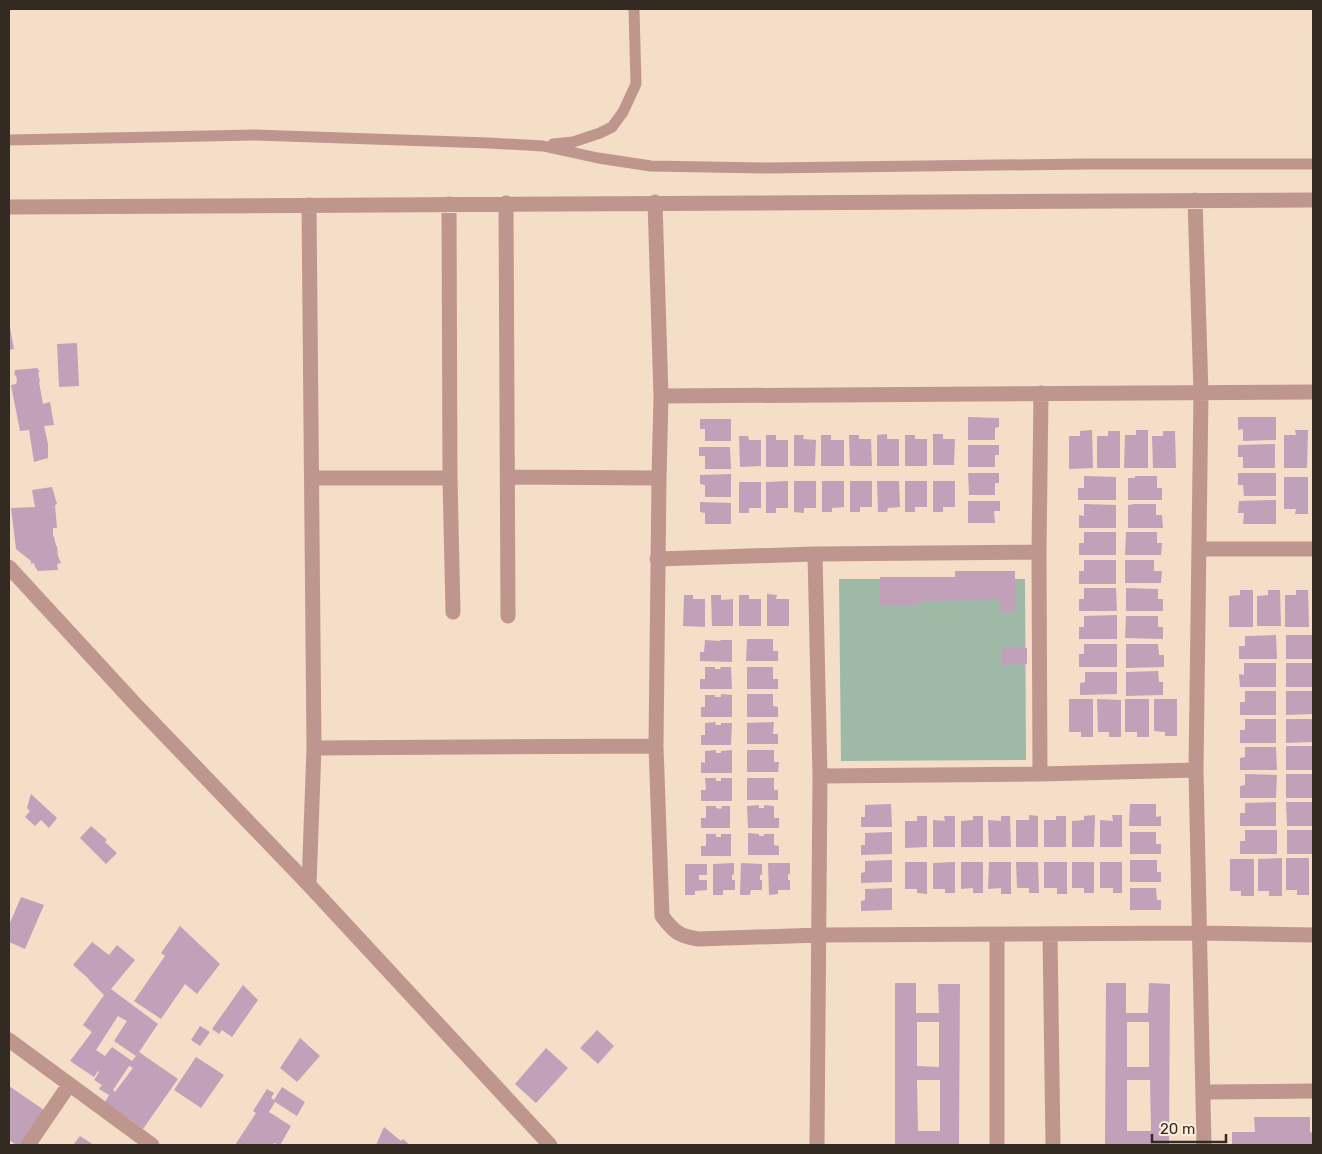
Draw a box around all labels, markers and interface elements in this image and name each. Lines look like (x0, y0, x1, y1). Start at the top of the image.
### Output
scale bar (1152, 1112, 1226, 1144)
text: 20 m (1160, 1120, 1195, 1138)

